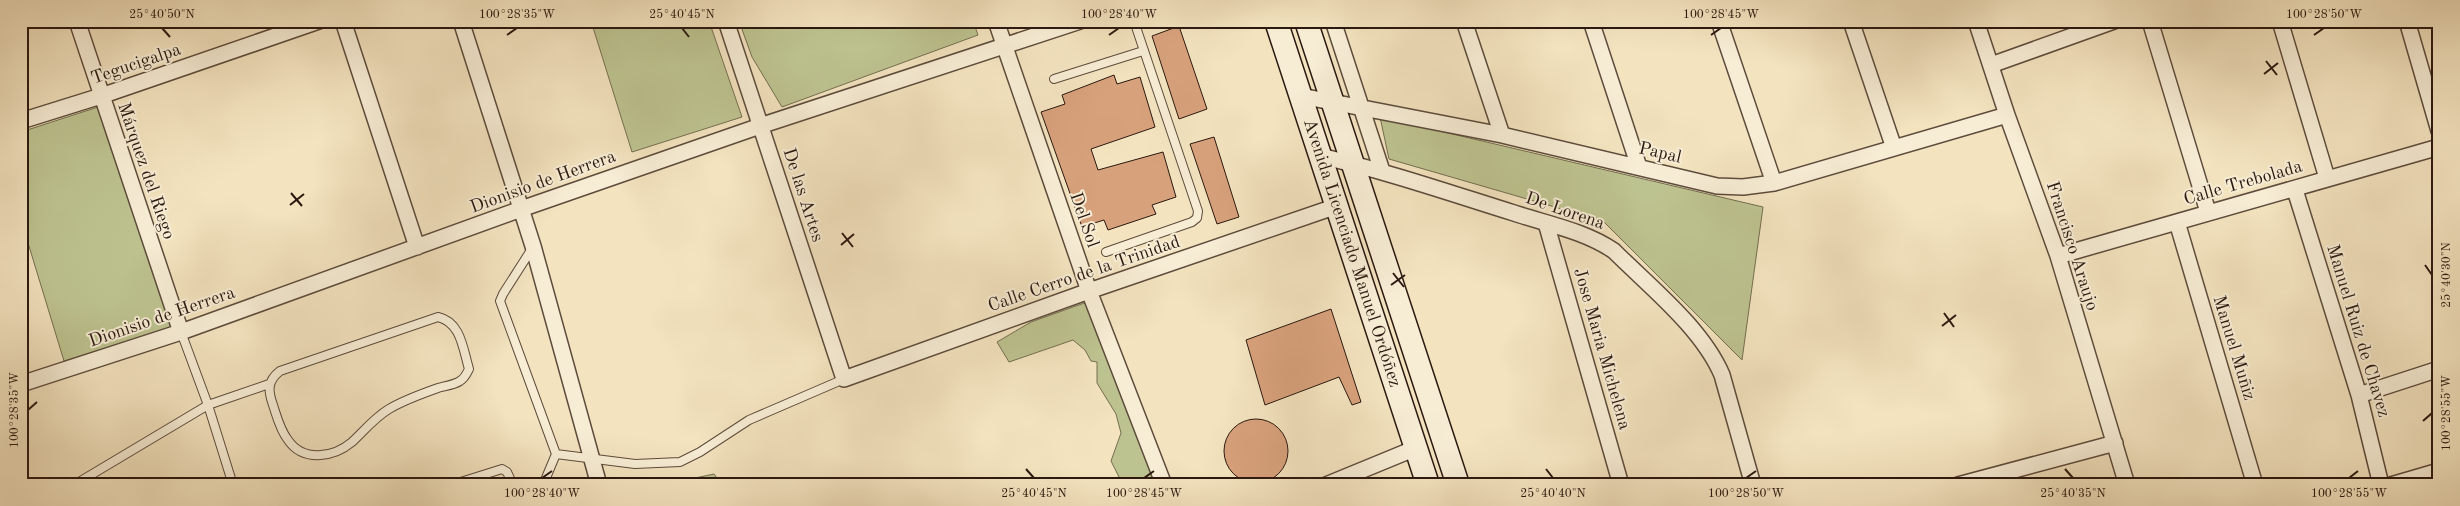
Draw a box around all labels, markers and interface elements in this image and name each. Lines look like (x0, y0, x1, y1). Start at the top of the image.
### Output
text: 25°40'50"N (129, 8, 195, 21)
text: 100°28'35"W (479, 8, 555, 21)
text: 25°40'45"N (649, 8, 715, 21)
text: 100°28'45"W (1683, 8, 1759, 21)
text: 100°28'50"W (2286, 8, 2362, 21)
text: 100°28'40"W (1081, 9, 1157, 21)
street label: Tegucigalpa (89, 40, 183, 88)
street label: Márquez del Riego (114, 100, 178, 242)
street label: Avenida Licenciado Manuel Ordóñez (1300, 117, 1404, 389)
street label: Papal (1637, 139, 1683, 167)
street label: De las Artes (779, 146, 827, 244)
street label: Dionisio de Herrera (468, 147, 618, 217)
street label: Calle Trebolada (2182, 157, 2305, 209)
street label: Francisco Araujo (2043, 179, 2101, 313)
street label: De Lorena (1523, 189, 1607, 233)
street label: Del Sol (1066, 190, 1102, 250)
street label: Calle Cerro de la Trinidad (986, 233, 1182, 315)
text: 25°40'30"N (2440, 242, 2453, 308)
street label: Manuel Ruiz de Chavez (2323, 243, 2393, 419)
street label: Jose Maria Michelena (1570, 266, 1634, 432)
street label: Dionisio de Herrera (86, 283, 238, 351)
street label: Manuel Muñiz (2210, 293, 2258, 403)
text: 100°28'35"W (8, 372, 21, 448)
text: 100°28'55"W (2440, 375, 2453, 451)
text: 25°40'45"N (1001, 487, 1067, 500)
text: 100°28'45"W (1106, 487, 1182, 500)
text: 25°40'40"N (1520, 487, 1586, 500)
text: 100°28'50"W (1708, 487, 1784, 500)
text: 25°40'35"N (2040, 487, 2106, 500)
text: 100°28'55"W (2311, 487, 2387, 500)
text: 100°28'40"W (504, 488, 580, 500)

